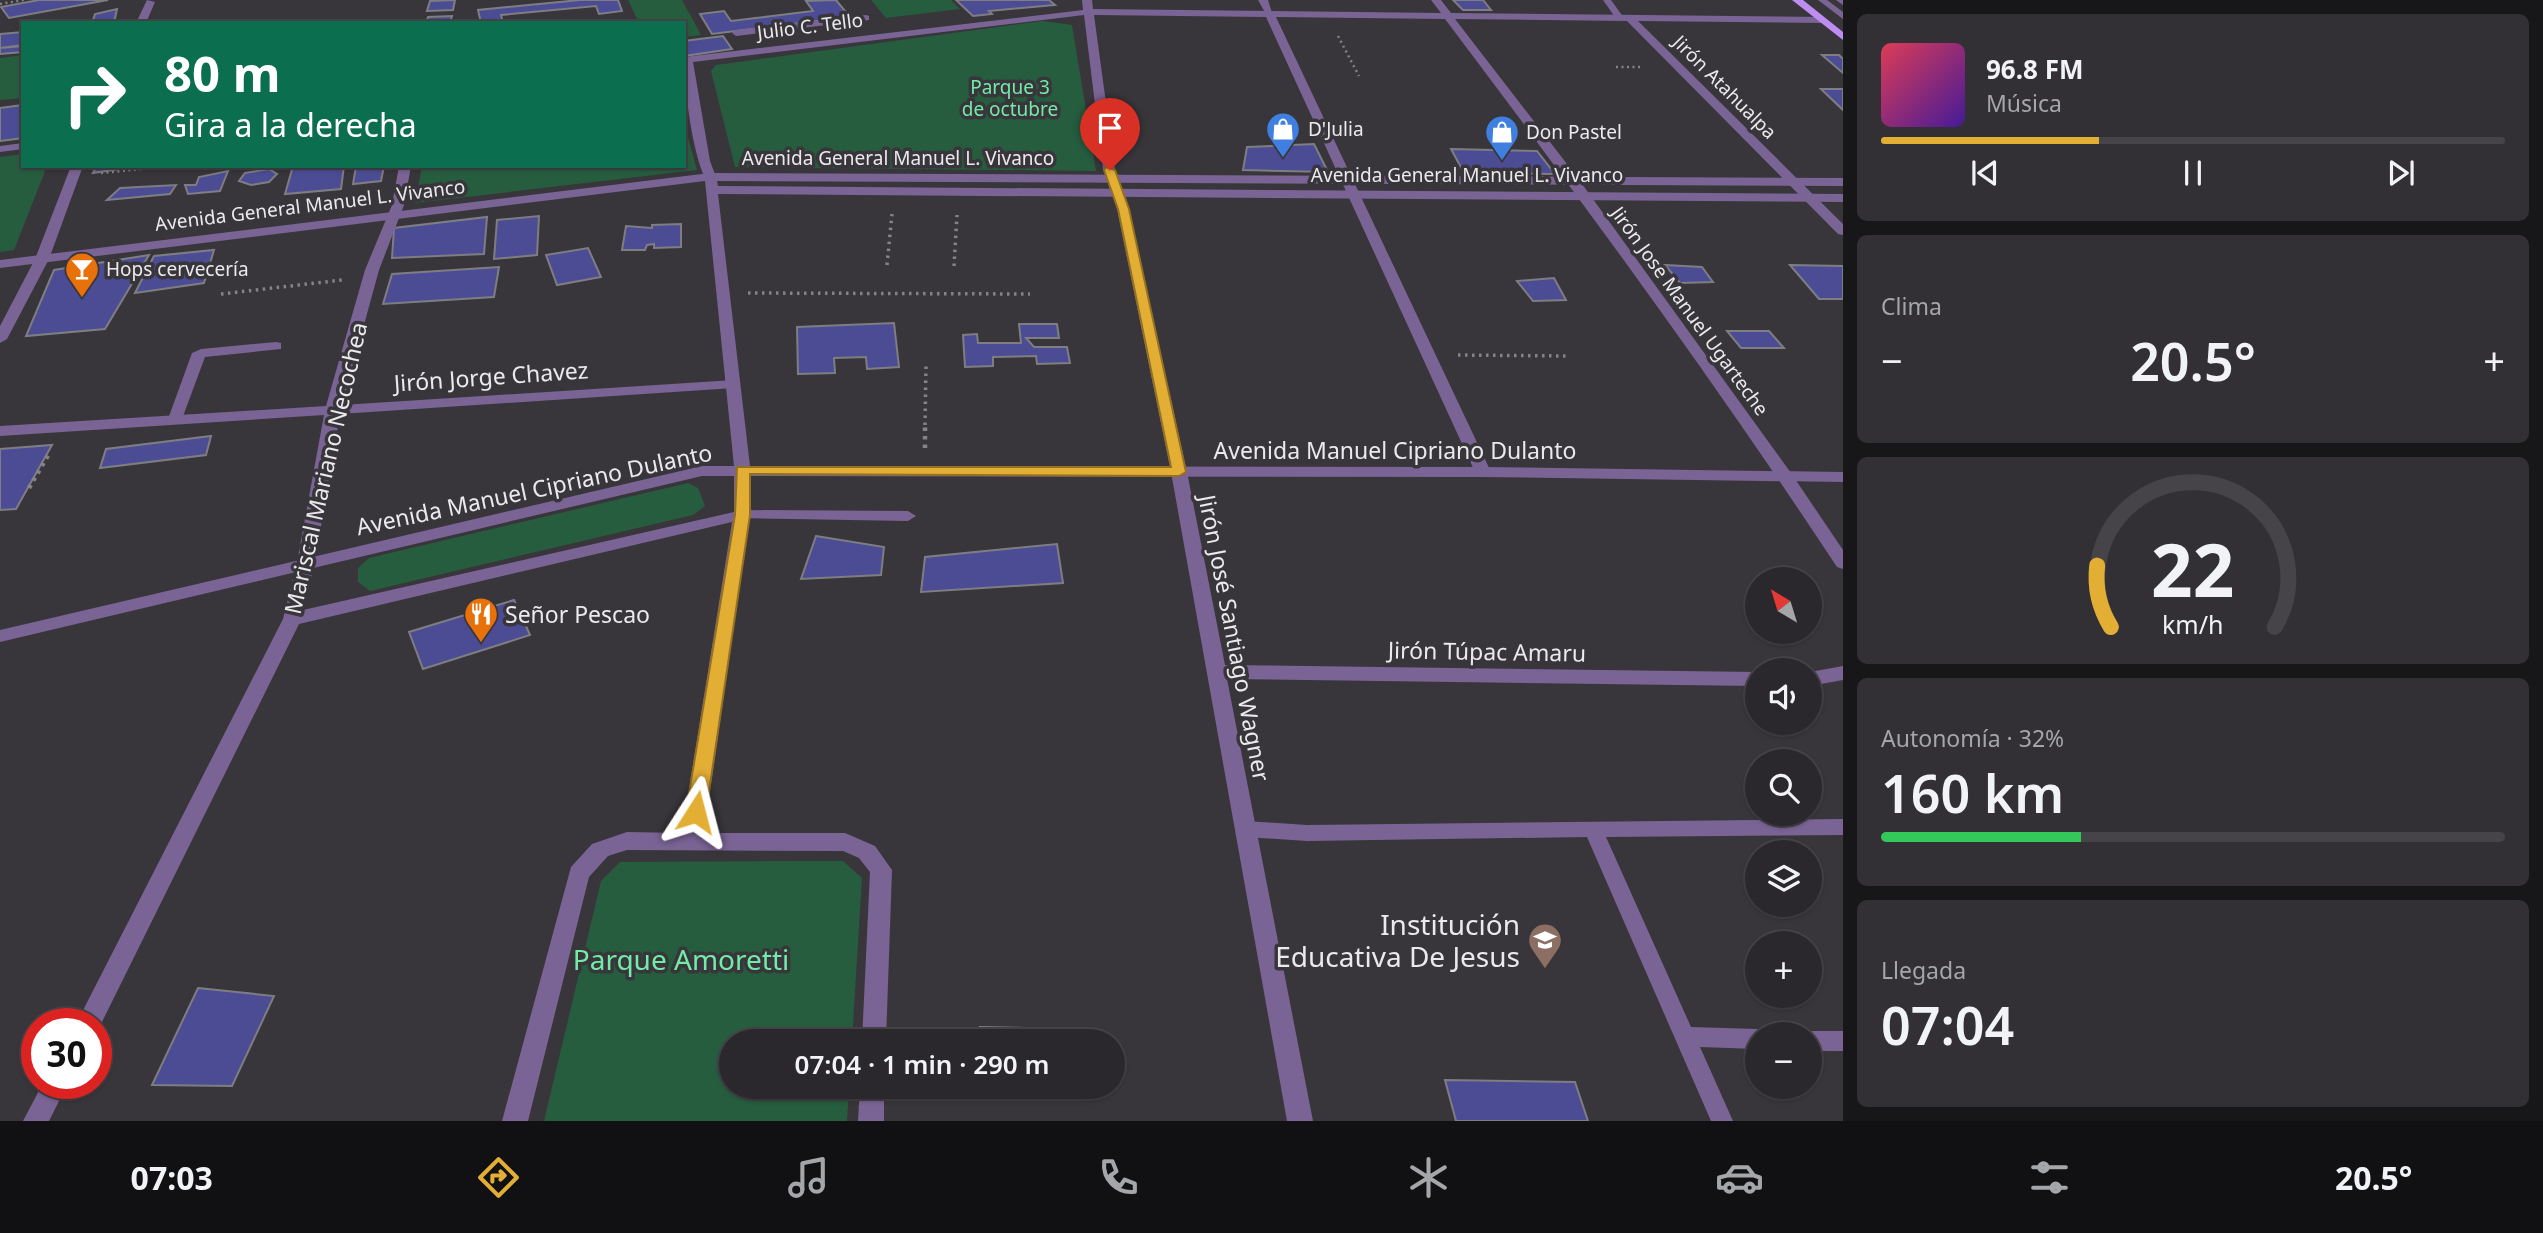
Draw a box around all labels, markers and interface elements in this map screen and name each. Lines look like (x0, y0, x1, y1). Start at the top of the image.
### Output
street label: Julio C. Tello (754, 7, 864, 46)
street label: Jirón Atahualpa (1666, 28, 1783, 145)
text: 80 m (164, 40, 281, 106)
icon: right (49, 49, 140, 140)
text: 96.8 FM (1986, 51, 2083, 87)
park label: Parque 3 de octubre (962, 74, 1058, 122)
text: Música (1986, 87, 2062, 119)
pin (1080, 98, 1140, 170)
text: Gira a la derecha (164, 103, 417, 146)
icon: arrive (1091, 109, 1129, 147)
shop icon: D'Julia (1264, 110, 1302, 159)
shop icon: Don Pastel (1483, 113, 1521, 162)
place label: D'Julia (1308, 116, 1364, 142)
place label: Don Pastel (1526, 119, 1622, 145)
street label: Avenida General Manuel L. Vivanco (742, 145, 1054, 171)
icon: previous (1966, 154, 2004, 192)
icon: pause (2174, 154, 2212, 192)
icon: next (2382, 154, 2420, 192)
street label: Avenida General Manuel L. Vivanco (1311, 162, 1623, 188)
street label: Avenida General Manuel L. Vivanco (153, 173, 467, 237)
street label: Jirón Jose Manuel Ugarteche (1604, 200, 1775, 421)
bar icon: Hops cervecería (63, 250, 101, 299)
place label: Hops cervecería (106, 256, 249, 282)
text: Clima (1881, 290, 1942, 322)
street label: Mariscal Mariano Necochea (276, 319, 374, 617)
text: 20.5° (2130, 325, 2256, 396)
text: − (1881, 334, 1903, 386)
text: + (2483, 334, 2505, 386)
street label: Jirón Jorge Chavez (391, 353, 589, 399)
street label: Avenida Manuel Cipriano Dulanto (1214, 434, 1576, 466)
street label: Avenida Manuel Cipriano Dulanto (353, 436, 715, 542)
street label: Jirón José Santiago Wagner (1191, 490, 1279, 784)
text: 22 (2151, 519, 2235, 618)
north arrow (1745, 567, 1822, 644)
map controls (1745, 567, 1822, 1099)
restaurant icon: Señor Pescao (462, 595, 500, 644)
place label: Señor Pescao (505, 598, 650, 630)
text: km/h (2162, 606, 2224, 640)
street label: Jirón Túpac Amaru (1386, 633, 1586, 669)
button: sound (1745, 658, 1822, 735)
text: Autonomía · 32% (1881, 722, 2064, 754)
button: search (1745, 749, 1822, 826)
text: 160 km (1881, 757, 2064, 828)
position arrow (659, 775, 733, 849)
button: layers (1745, 840, 1822, 917)
place label: Institución Educativa De Jesus (1275, 905, 1520, 975)
school or university icon: Institución Educativa De Jesus (1526, 921, 1564, 970)
button: + (1745, 931, 1822, 1008)
park label: Parque Amoretti (573, 940, 789, 978)
text: Llegada (1881, 954, 1966, 986)
text: 07:04 (1881, 989, 2014, 1060)
speed limit sign: 30 (21, 1008, 112, 1099)
button: − (1745, 1022, 1822, 1099)
text: 07:04 · 1 min · 290 m (795, 1046, 1049, 1082)
icon: directions (474, 1153, 523, 1202)
icon: music (784, 1153, 833, 1202)
icon: phone (1094, 1153, 1143, 1202)
icon: climate (1404, 1153, 1453, 1202)
icon: car (1715, 1153, 1764, 1202)
icon: filters (2025, 1153, 2074, 1202)
text: 07:03 (131, 1156, 213, 1199)
text: 20.5° (2335, 1156, 2412, 1199)

